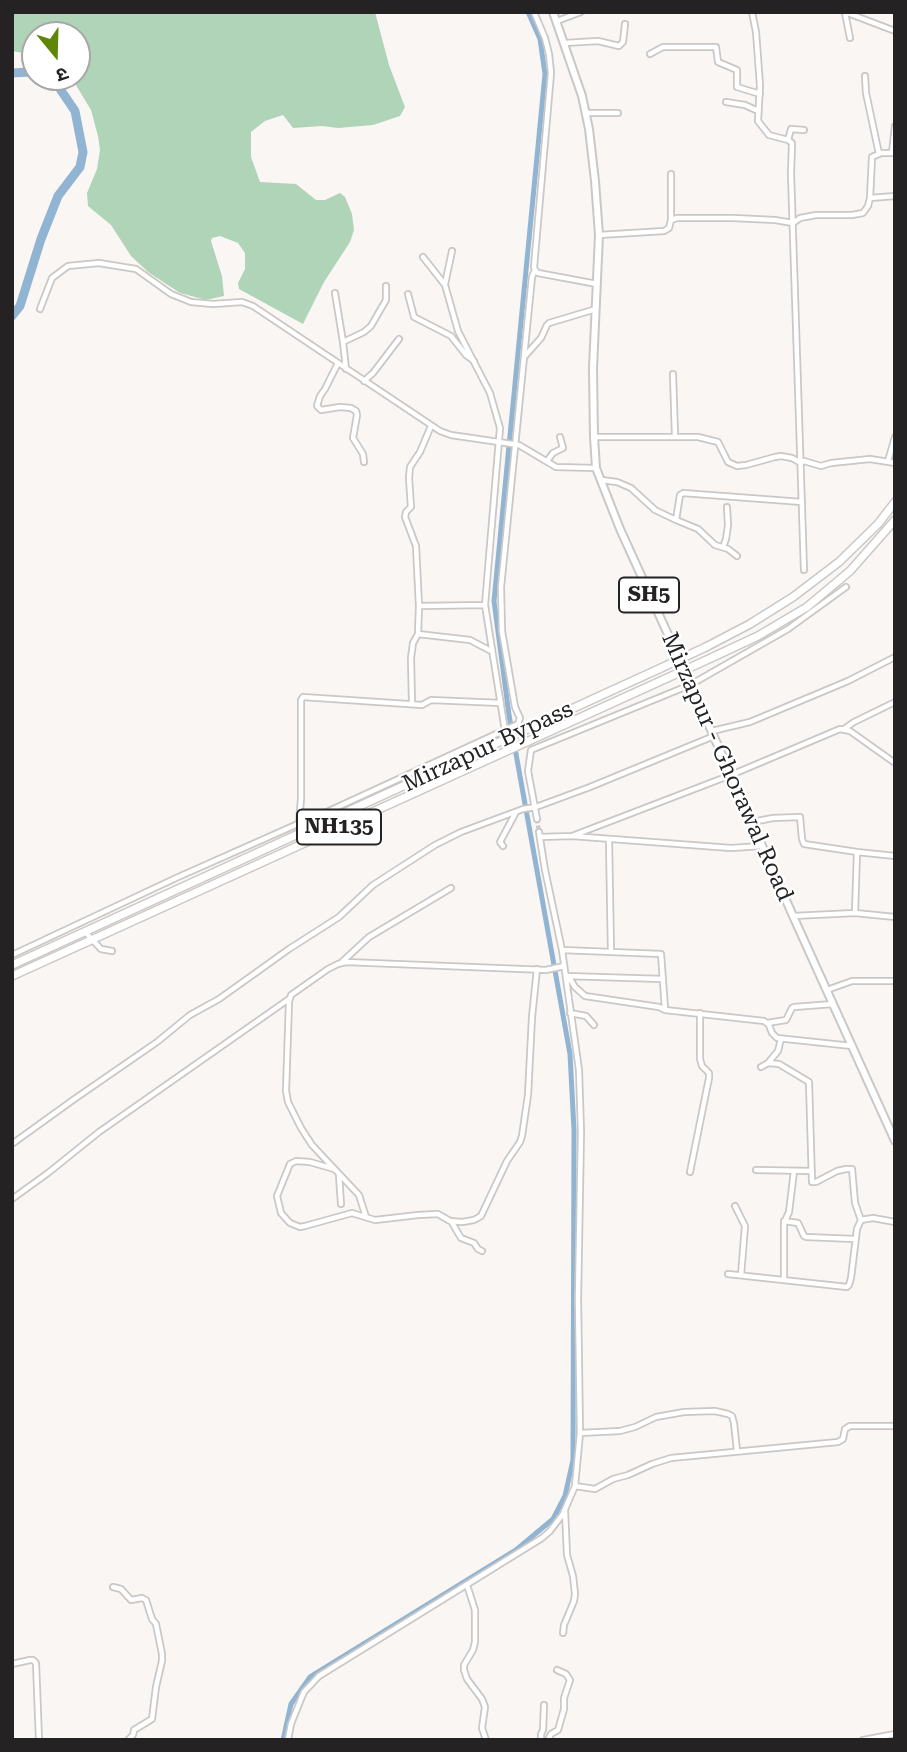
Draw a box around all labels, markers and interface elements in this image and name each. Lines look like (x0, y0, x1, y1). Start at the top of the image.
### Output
north arrow (21, 21, 91, 91)
text: उ (53, 62, 71, 87)
road number: SH5 (619, 578, 679, 612)
street label: Mirzapur - Ghorawal Road (655, 628, 799, 906)
street label: Mirzapur Bypass (398, 695, 578, 799)
road number: NH135 (297, 810, 381, 844)

